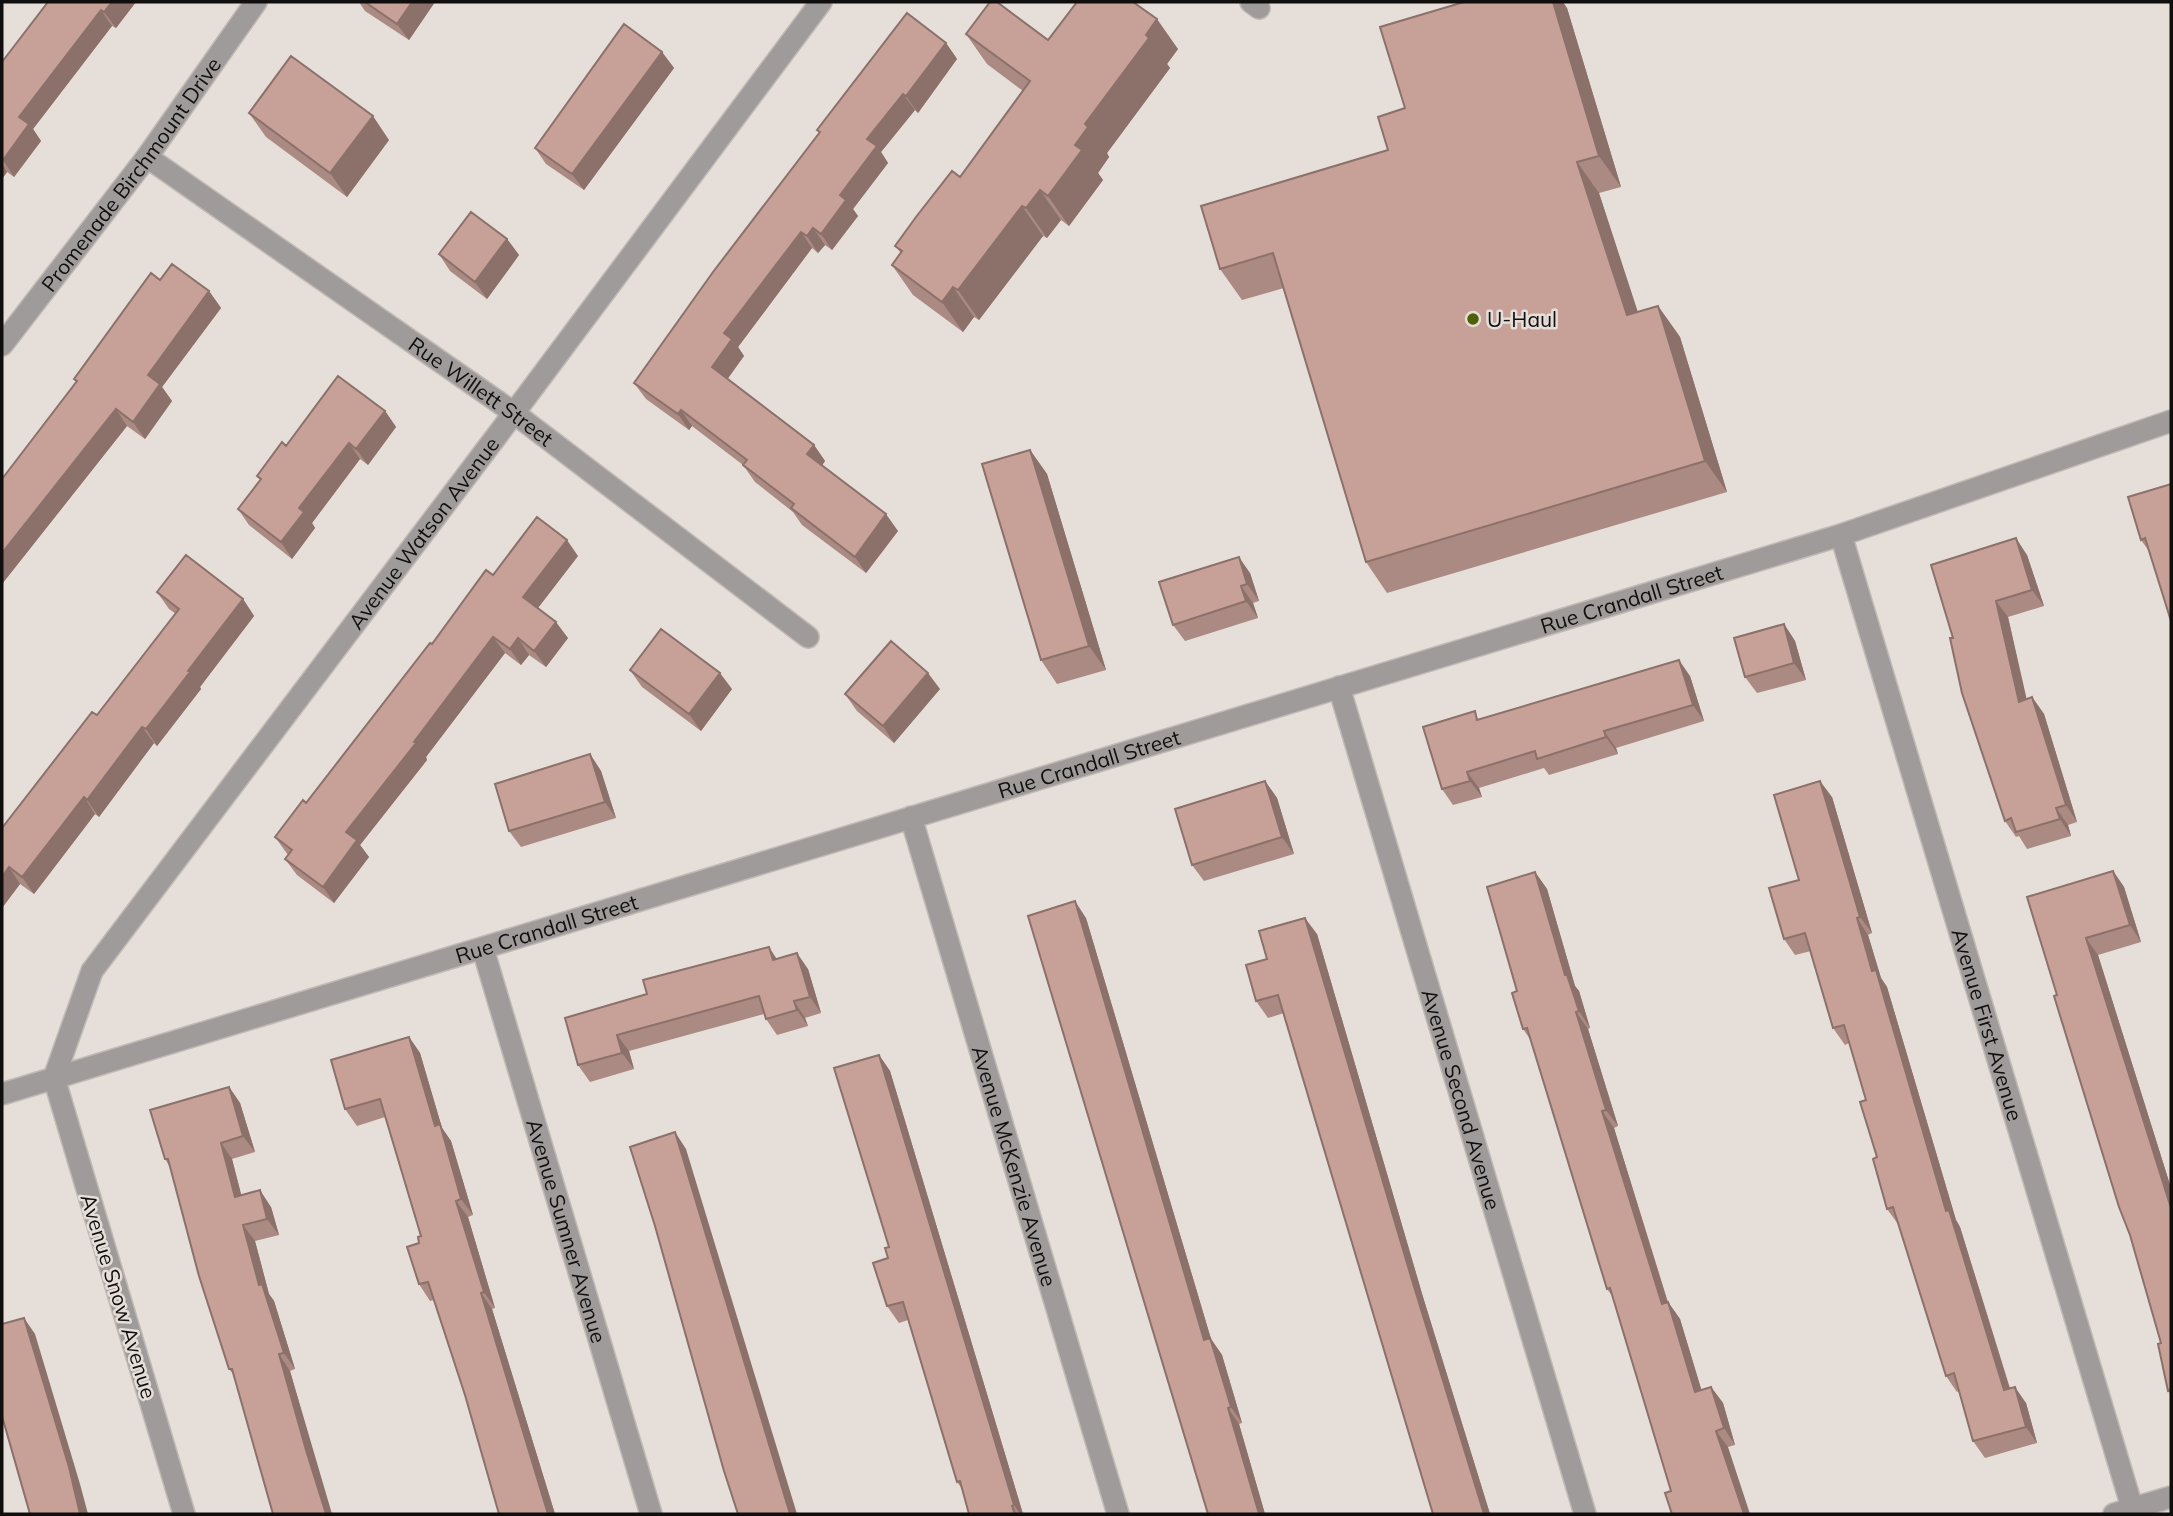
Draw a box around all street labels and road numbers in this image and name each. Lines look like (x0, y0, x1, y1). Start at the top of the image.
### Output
street label: Promenade Birchmount Drive (35, 52, 226, 296)
street label: Rue Willett Street (404, 331, 559, 451)
street label: Avenue Watson Avenue (342, 431, 504, 634)
street label: Rue Crandall Street (1537, 559, 1726, 639)
street label: Rue Crandall Street (995, 724, 1183, 804)
street label: Rue Crandall Street (452, 889, 641, 968)
street label: Avenue First Avenue (1946, 925, 2029, 1124)
street label: Avenue Second Avenue (1416, 986, 1507, 1213)
street label: Avenue McKenzie Avenue (967, 1042, 1063, 1289)
street label: Avenue Sumner Avenue (521, 1116, 612, 1346)
street label: Avenue Snow Avenue (75, 1190, 163, 1402)

